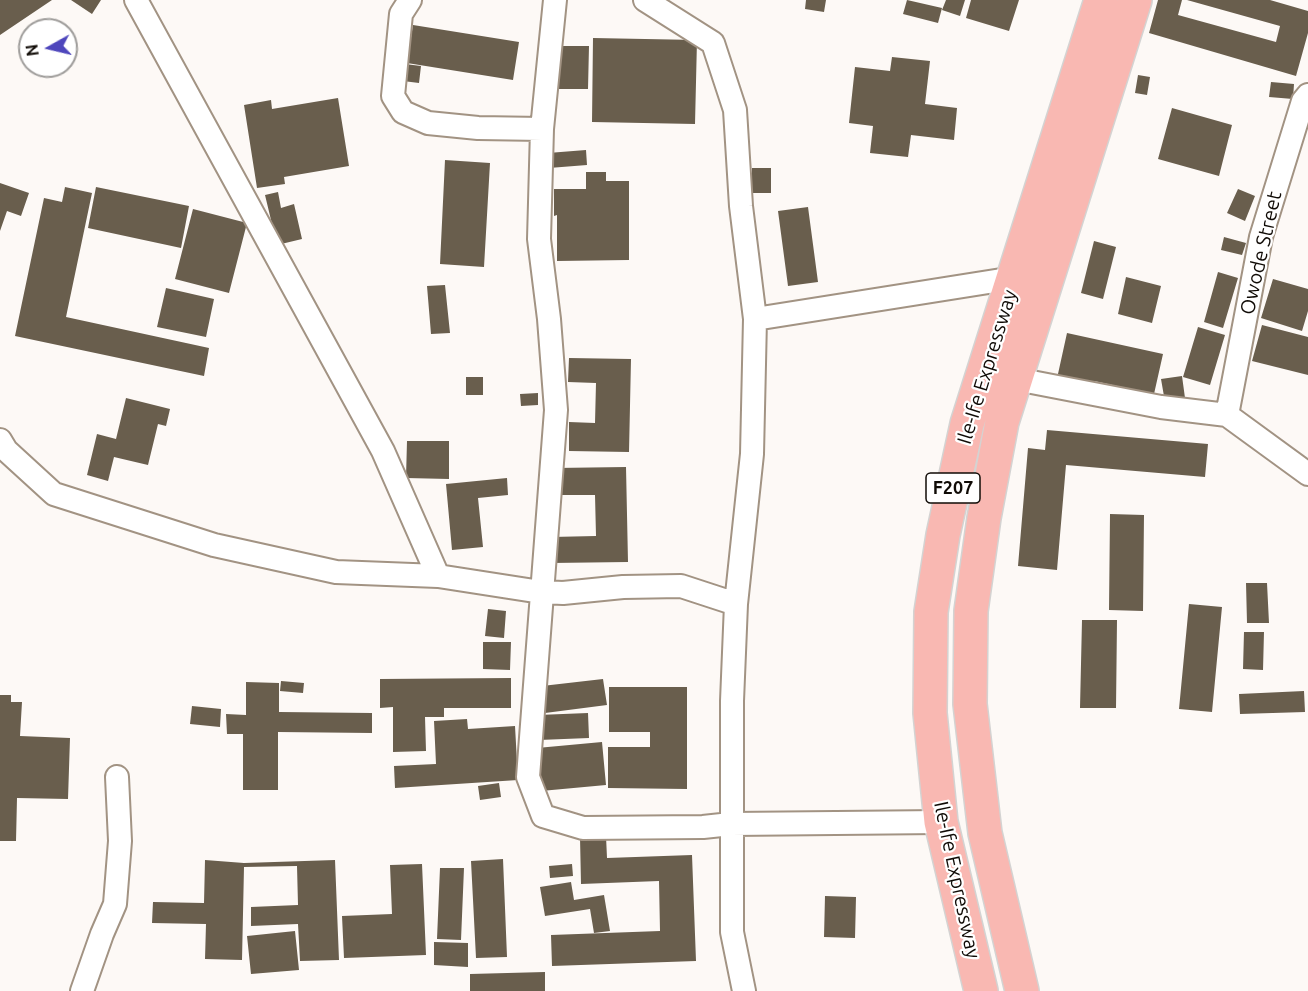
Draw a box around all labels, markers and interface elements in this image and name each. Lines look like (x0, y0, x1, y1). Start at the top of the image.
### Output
north arrow (18, 18, 78, 78)
text: N (22, 43, 42, 57)
street label: Owode Street (1235, 189, 1287, 317)
street label: Ile-Ife Expressway (952, 287, 1022, 447)
road number: F207 (926, 473, 980, 503)
street label: Ile-Ife Expressway (929, 799, 985, 961)

